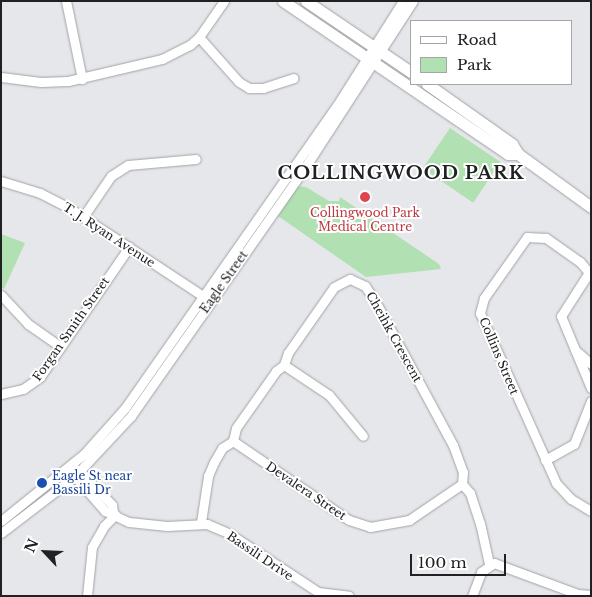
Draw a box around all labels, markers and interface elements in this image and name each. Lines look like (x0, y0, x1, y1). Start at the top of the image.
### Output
legend (410, 20, 572, 85)
text: Road (457, 30, 497, 49)
text: Park (457, 55, 492, 74)
district label: COLLINGWOOD PARK (275, 162, 527, 184)
marker: Collingwood Park Medical Centre (358, 190, 372, 204)
street label: T. J. Ryan Avenue (60, 200, 158, 270)
place label: Collingwood Park Medical Centre (310, 206, 420, 234)
street label: Eagle Street (197, 248, 251, 316)
street label: Forgan Smith Street (30, 274, 112, 384)
street label: Cheihk Crescent (363, 289, 425, 385)
street label: Collins Street (476, 315, 522, 397)
street label: Devalera Street (263, 459, 349, 523)
place label: Eagle St near Bassili Dr (52, 469, 132, 497)
marker: Eagle St near Bassili Dr (36, 477, 48, 489)
north arrow (20, 527, 70, 577)
street label: Bassili Drive (224, 529, 296, 583)
text: N (20, 536, 42, 555)
scale bar (412, 544, 508, 576)
text: 100 m (418, 553, 467, 572)

